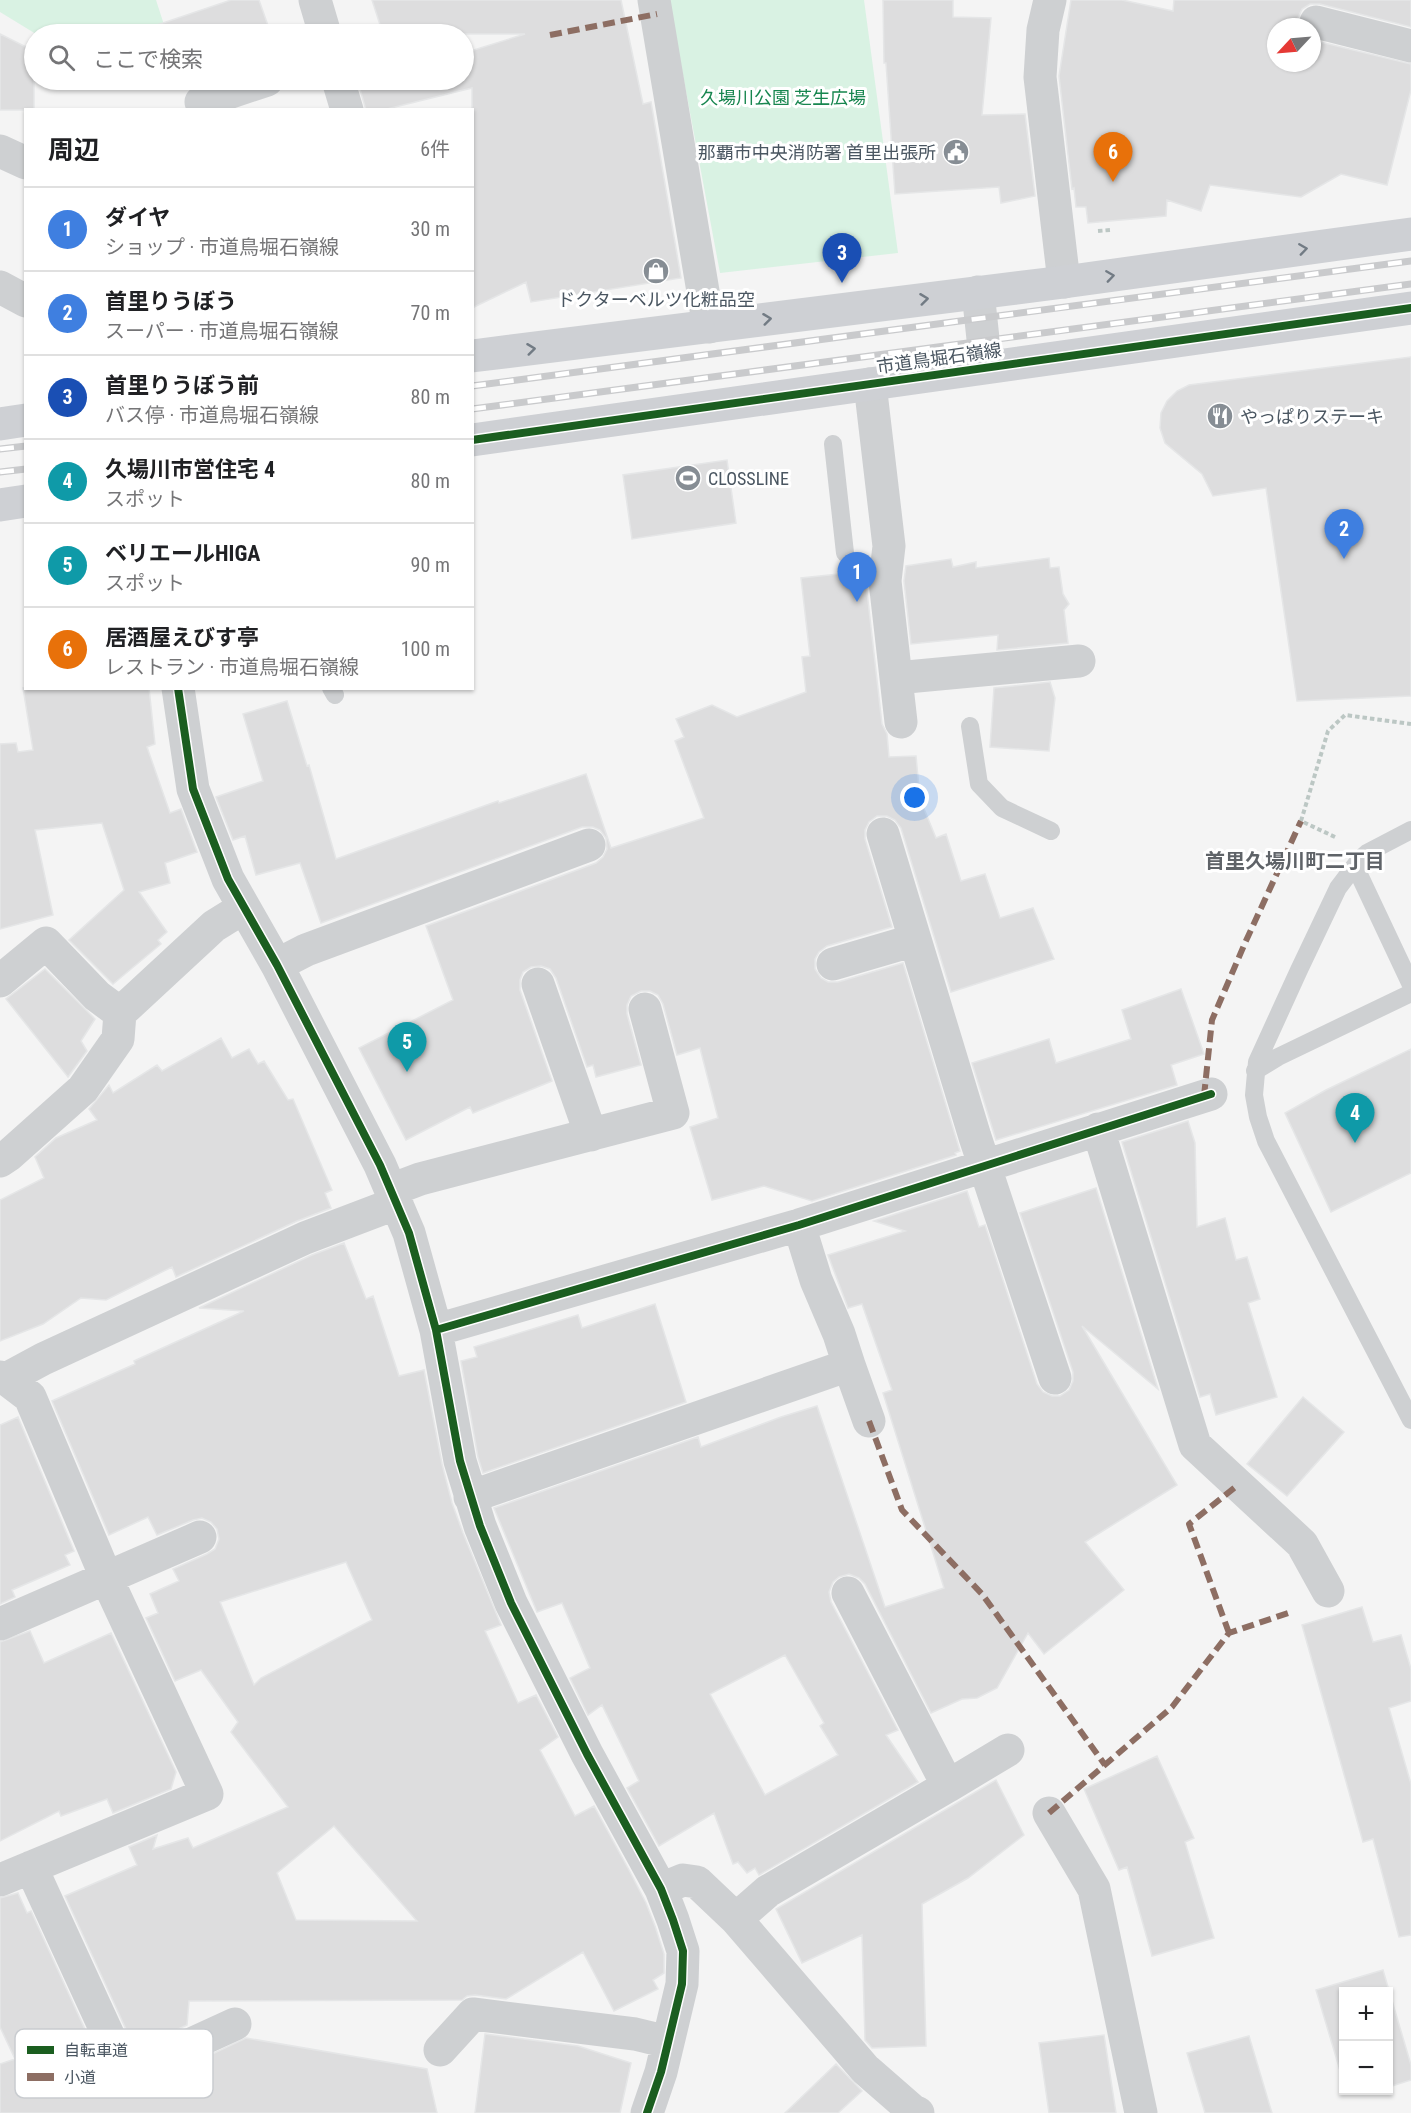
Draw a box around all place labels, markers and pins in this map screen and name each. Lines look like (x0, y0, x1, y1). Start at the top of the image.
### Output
pin: 6 (1094, 132, 1132, 182)
public building icon: 那覇市中央消防署 首里出張所 (941, 137, 971, 167)
place label: 那覇市中央消防署 首里出張所 (698, 142, 936, 163)
pin: 3 (822, 234, 862, 283)
shop icon: ドクターベルツ化粧品空 (641, 256, 671, 286)
place label: ドクターベルツ化粧品空 (557, 289, 755, 310)
restaurant icon: やっぱりステーキ (1205, 401, 1235, 431)
place label: やっぱりステーキ (1240, 406, 1384, 427)
sports icon: CLOSSLINE (673, 463, 703, 493)
place label: CLOSSLINE (708, 468, 789, 489)
pin: 2 (1324, 510, 1364, 559)
pin: 1 (838, 552, 876, 602)
pin: 5 (388, 1022, 426, 1072)
pin: 4 (1336, 1094, 1374, 1143)

